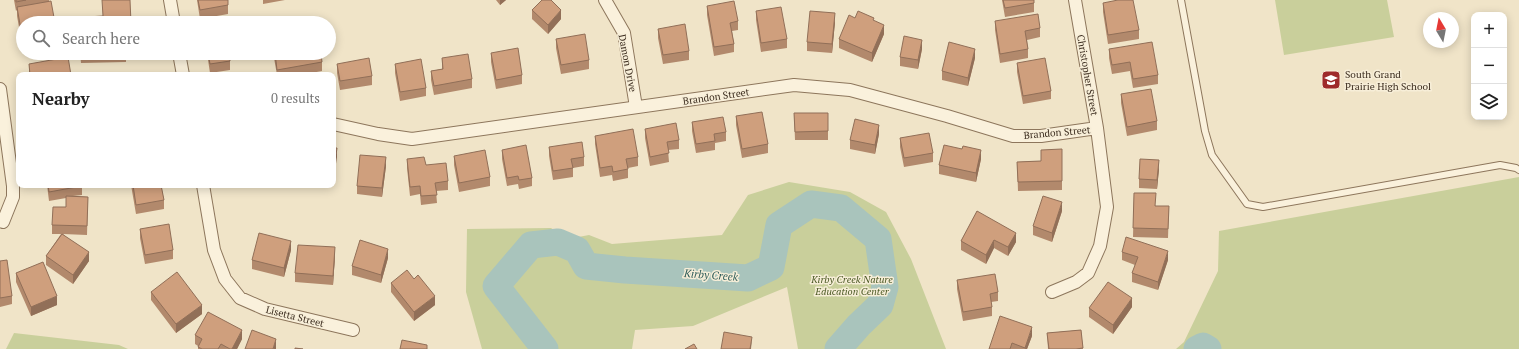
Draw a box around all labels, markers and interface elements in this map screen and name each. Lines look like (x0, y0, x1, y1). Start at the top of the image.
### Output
north arrow (1423, 12, 1459, 48)
map controls (1471, 12, 1507, 120)
button: + (1471, 12, 1507, 48)
search box (16, 16, 336, 60)
icon: search (30, 27, 52, 49)
text: Search here (62, 28, 140, 48)
street label: Damon Drive (616, 33, 639, 93)
street label: Christopher Street (1074, 33, 1101, 117)
button: − (1471, 48, 1507, 84)
place label: South Grand Prairie High School (1345, 68, 1431, 93)
school or university icon: South Grand Prairie High School (1320, 69, 1342, 91)
button: layers (1471, 84, 1507, 120)
street label: Brandon Street (682, 85, 750, 108)
text: Nearby (32, 87, 90, 110)
text: 0 results (271, 89, 320, 107)
street label: Brandon Street (1023, 123, 1091, 142)
water label: Kirby Creek (682, 266, 739, 284)
park label: Kirby Creek Nature Education Center (810, 273, 893, 298)
street label: Lisetta Street (264, 303, 326, 330)

